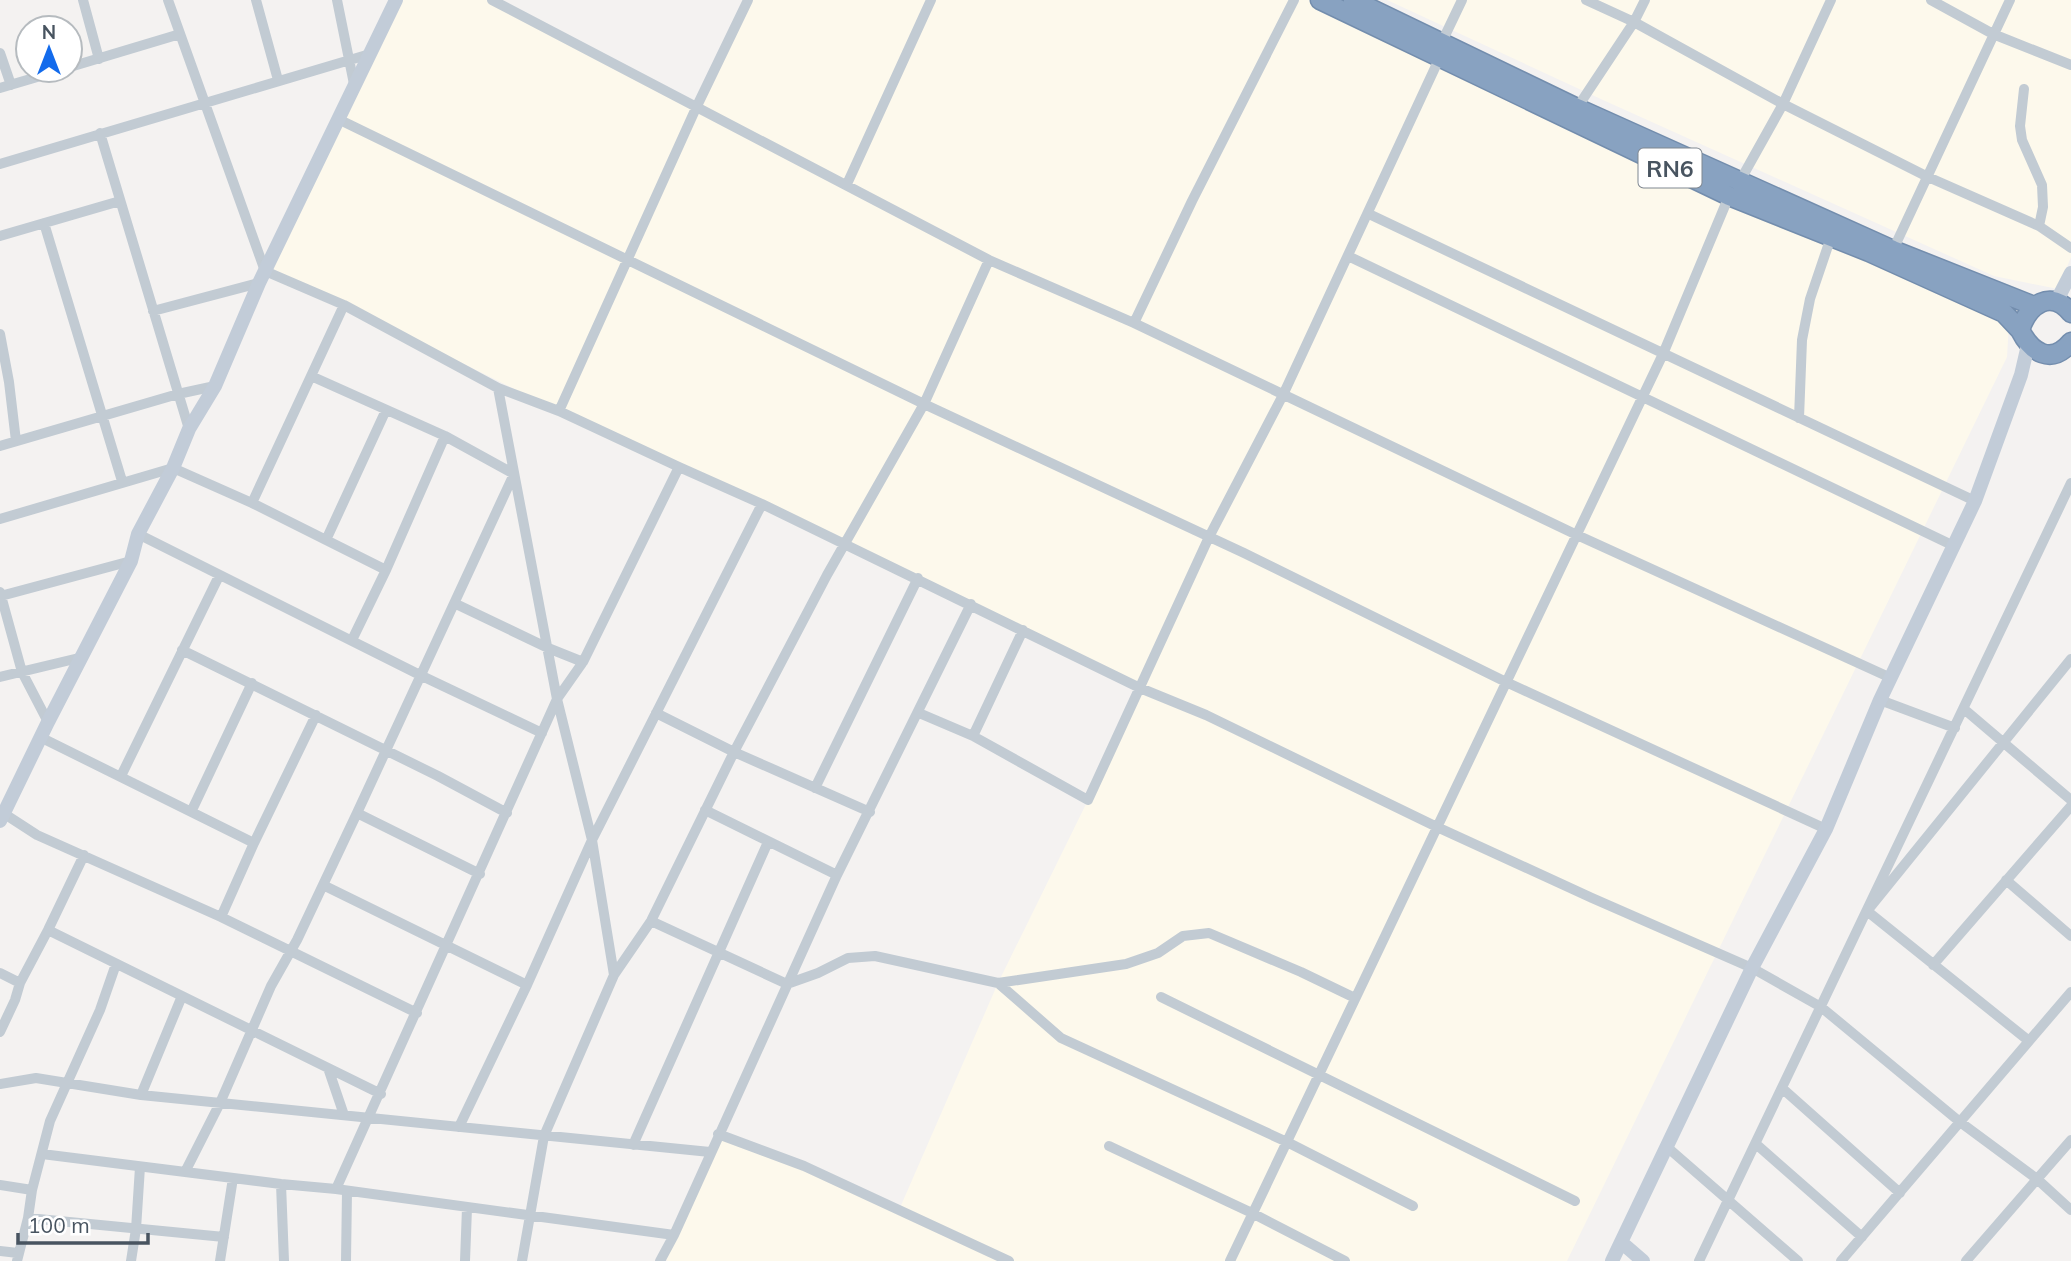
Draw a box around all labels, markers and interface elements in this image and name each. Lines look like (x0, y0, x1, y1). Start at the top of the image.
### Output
north arrow (14, 14, 84, 84)
text: N (42, 20, 56, 44)
road number: RN6 (1638, 148, 1702, 188)
scale bar (18, 1202, 147, 1246)
text: 100 m (28, 1212, 90, 1238)

